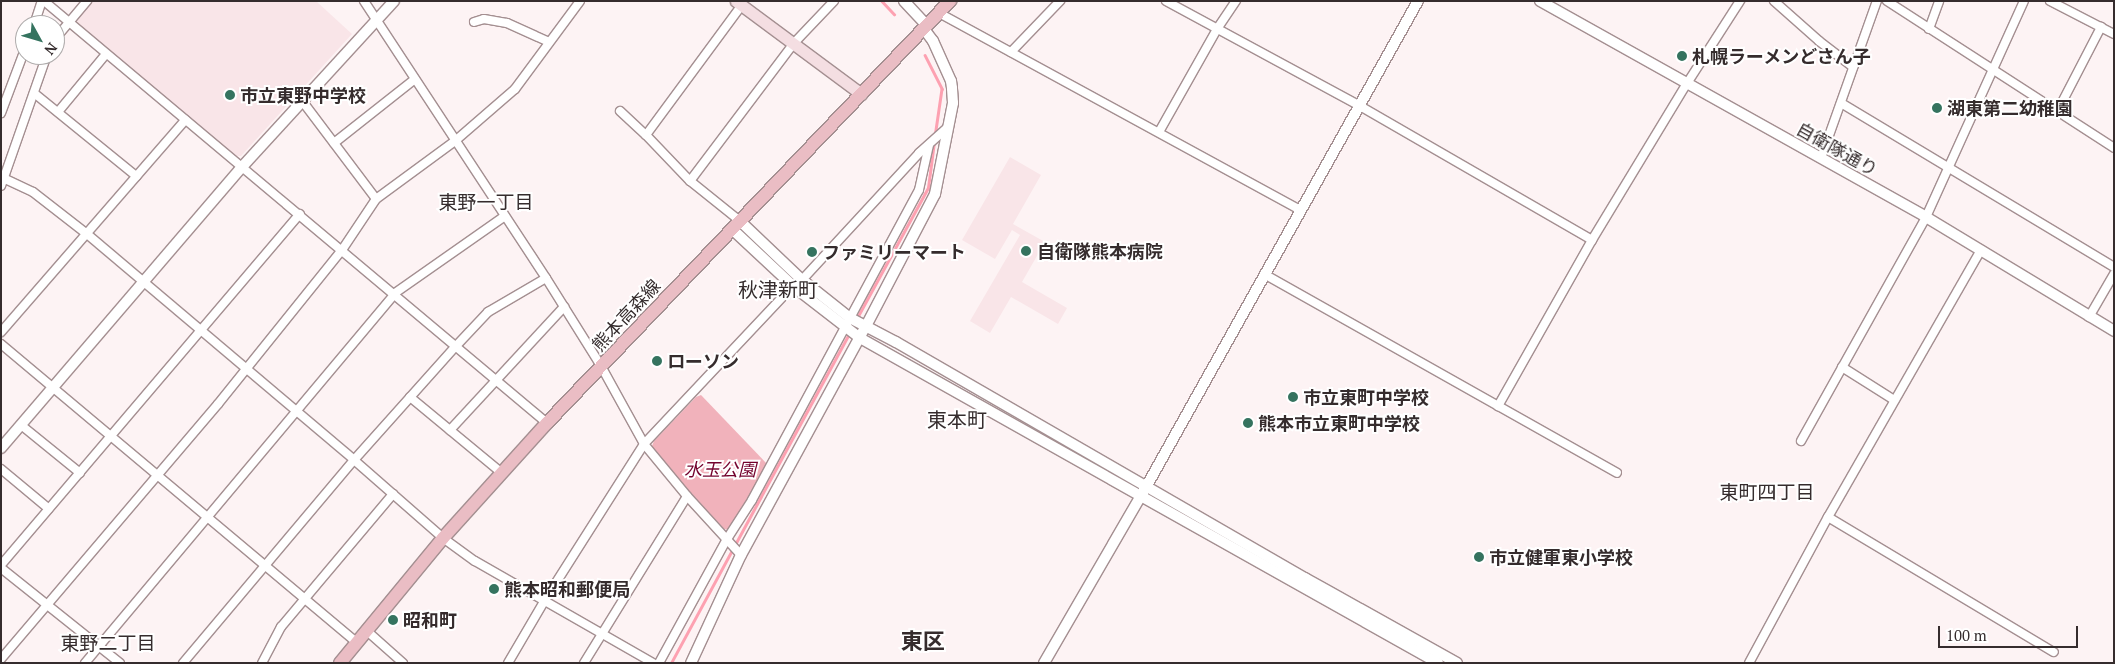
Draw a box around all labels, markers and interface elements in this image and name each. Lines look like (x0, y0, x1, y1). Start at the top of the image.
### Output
north arrow (15, 15, 65, 65)
text: N (41, 39, 62, 59)
place label: 札幌ラーメンどさん子 (1692, 45, 1872, 67)
marker: 札幌ラーメンどさん子 (1676, 50, 1688, 62)
place label: 市立東野中学校 (240, 84, 366, 106)
marker: 市立東野中学校 (224, 89, 236, 101)
place label: 湖東第二幼稚園 (1947, 97, 2073, 119)
marker: 湖東第二幼稚園 (1931, 102, 1943, 114)
street label: 自衛隊通り (1792, 118, 1882, 180)
district label: 東野一丁目 (439, 191, 533, 213)
place label: 自衛隊熊本病院 (1037, 240, 1163, 262)
place label: ファミリーマート (822, 241, 966, 263)
marker: 自衛隊熊本病院 (1019, 244, 1033, 258)
marker: ファミリーマート (806, 246, 818, 258)
street label: 熊本高森線 (587, 275, 665, 355)
district label: 秋津新町 (738, 277, 818, 301)
place label: ローソン (667, 350, 739, 372)
marker: ローソン (651, 355, 663, 367)
place label: 市立東町中学校 (1303, 386, 1429, 408)
marker: 市立東町中学校 (1287, 391, 1299, 403)
district label: 東本町 (927, 407, 987, 431)
place label: 熊本市立東町中学校 (1258, 412, 1420, 434)
marker: 熊本市立東町中学校 (1242, 417, 1254, 429)
park label: 水玉公園 (684, 458, 756, 480)
district label: 東町四丁目 (1720, 481, 1814, 503)
place label: 市立健軍東小学校 (1489, 546, 1633, 568)
marker: 市立健軍東小学校 (1473, 551, 1485, 563)
place label: 熊本昭和郵便局 (504, 578, 630, 600)
marker: 熊本昭和郵便局 (488, 583, 500, 595)
place label: 昭和町 (403, 609, 457, 631)
marker: 昭和町 (387, 614, 399, 626)
scale bar (1940, 616, 2080, 648)
text: 100 m (1946, 625, 1987, 645)
district label: 東区 (901, 628, 945, 654)
district label: 東野二丁目 (61, 632, 155, 654)

